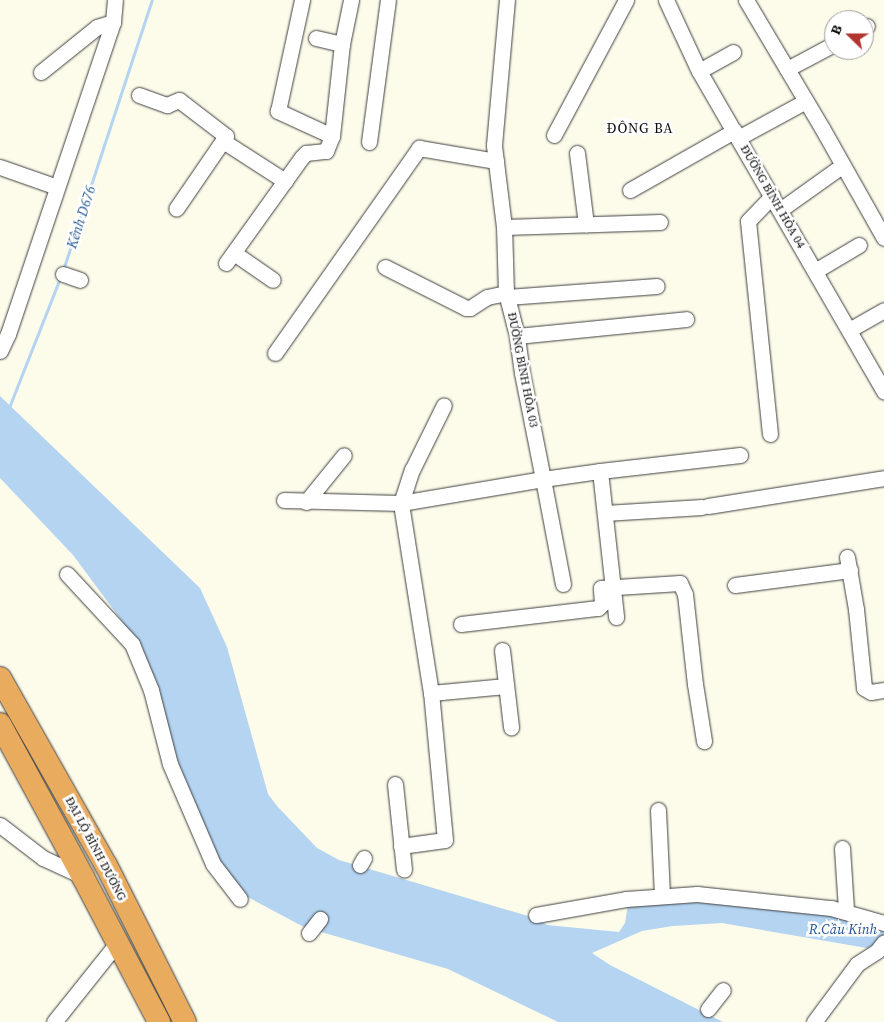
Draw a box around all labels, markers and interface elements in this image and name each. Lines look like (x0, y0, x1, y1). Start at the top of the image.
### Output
north arrow (824, 10, 874, 60)
text: B (825, 22, 847, 38)
district label: ĐÔNG BA (606, 120, 674, 136)
street label: ĐƯỜNG BÌNH HÒA 04 (737, 143, 807, 251)
water label: Kênh D676 (63, 184, 99, 250)
street label: ĐƯỜNG BÌNH HÒA 03 (504, 311, 540, 429)
street label: ĐẠI LỘ BÌNH DƯƠNG (62, 795, 128, 903)
water label: R.Cầu Kinh (809, 921, 877, 937)

